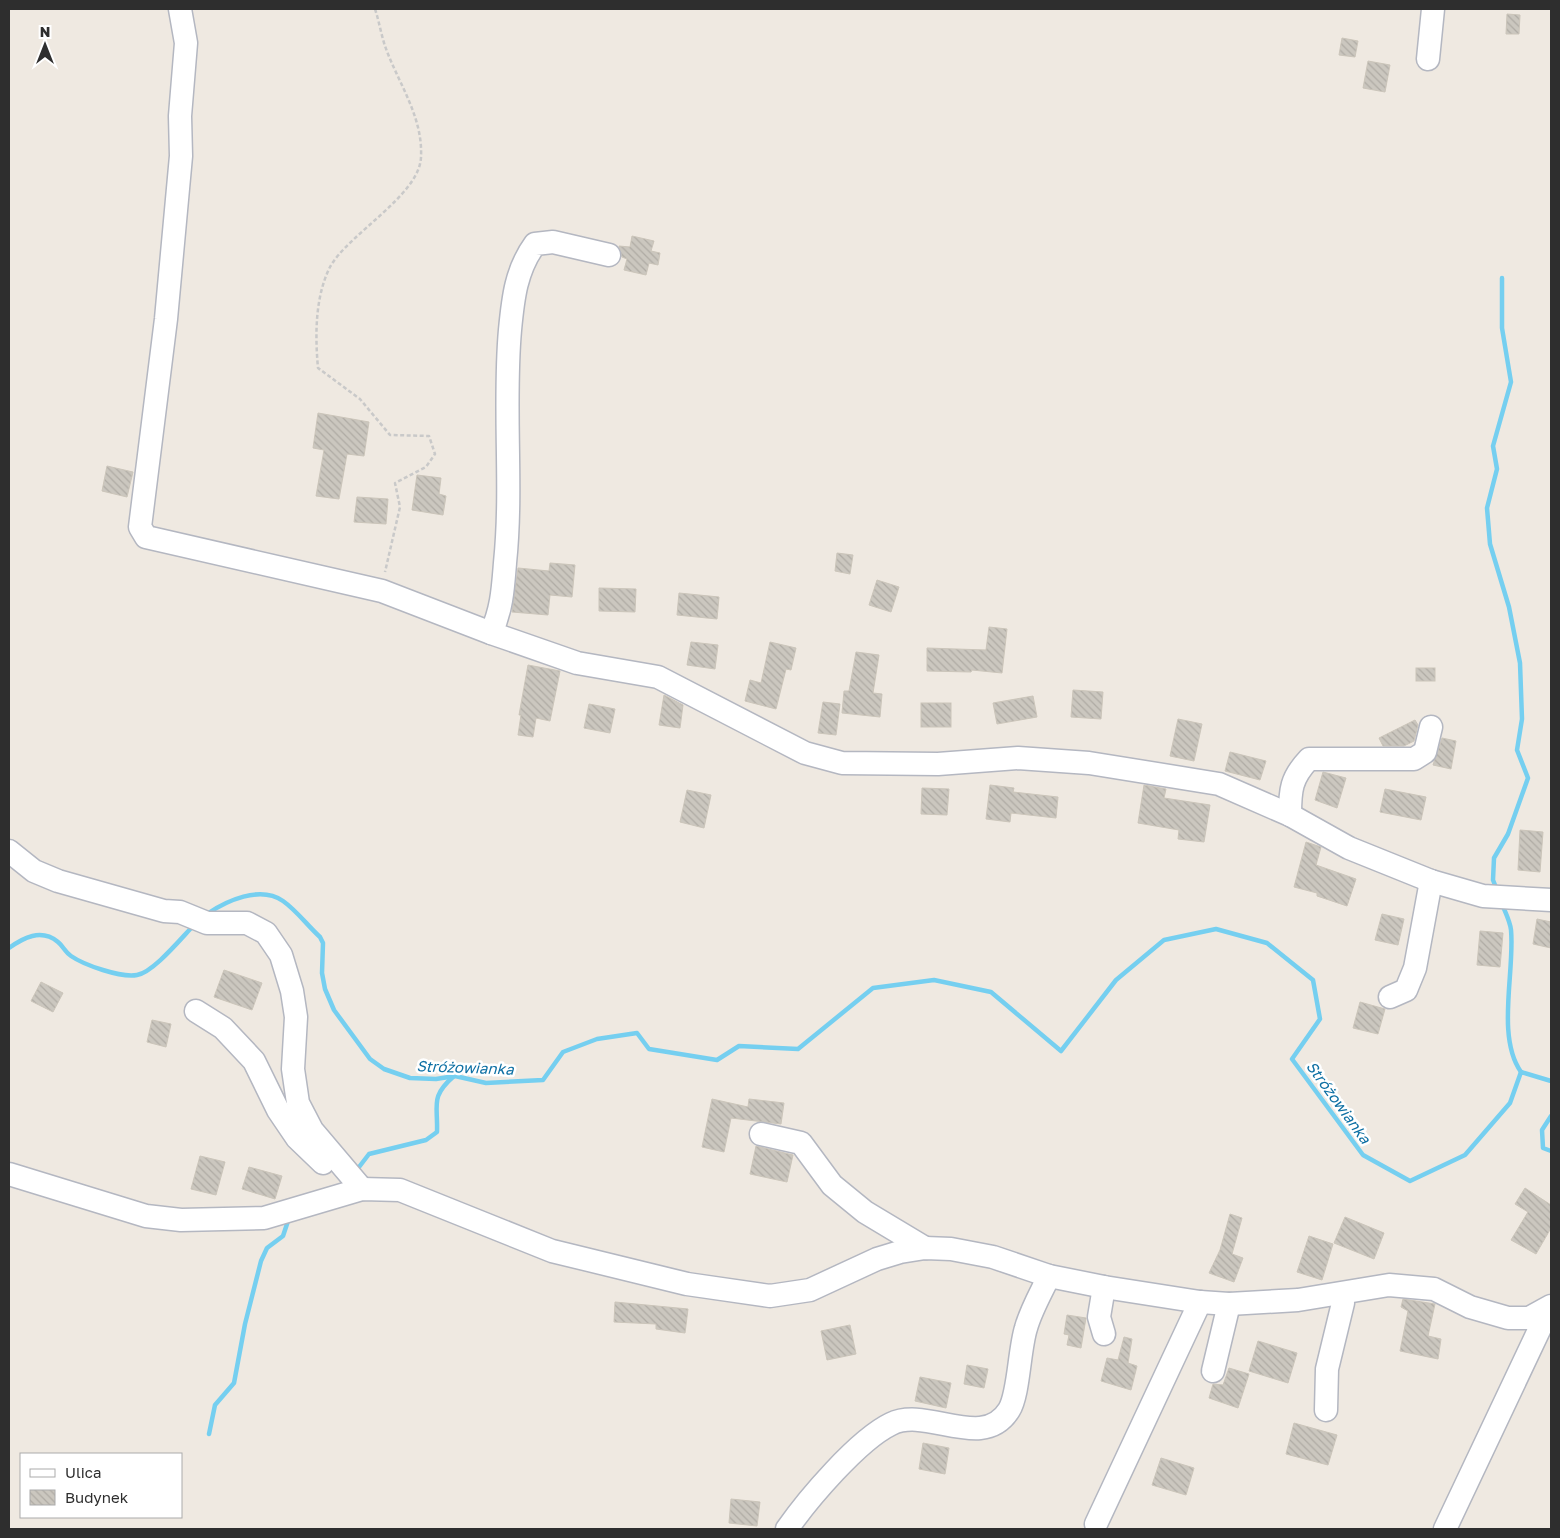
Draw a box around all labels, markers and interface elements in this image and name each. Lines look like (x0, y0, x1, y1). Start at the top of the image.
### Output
north arrow (20, 20, 70, 70)
text: N (40, 23, 50, 40)
water label: Stróżowianka (416, 1056, 514, 1078)
water label: Stróżowianka (1303, 1057, 1375, 1147)
legend (20, 1453, 182, 1518)
text: Ulica (65, 1463, 101, 1481)
text: Budynek (65, 1488, 129, 1506)

